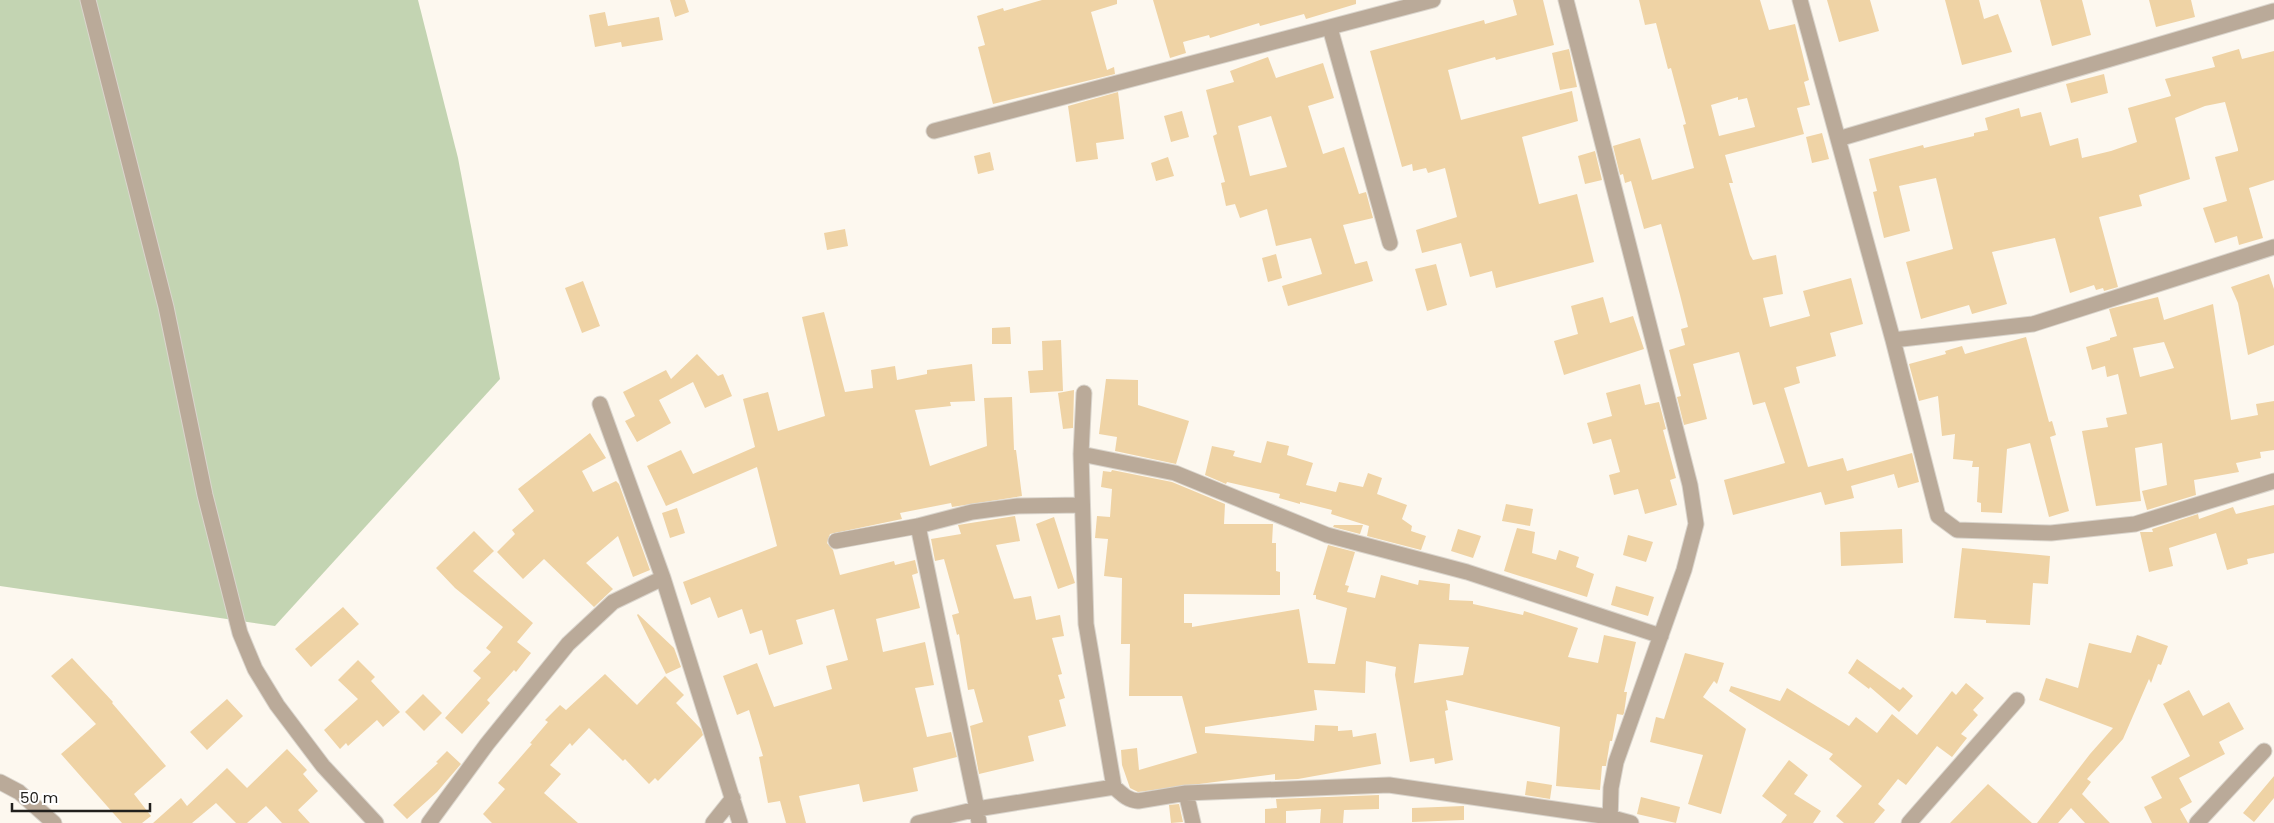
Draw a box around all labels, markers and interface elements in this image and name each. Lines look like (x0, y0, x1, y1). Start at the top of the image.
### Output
scale bar (12, 780, 150, 812)
text: 50 m (20, 787, 58, 808)

